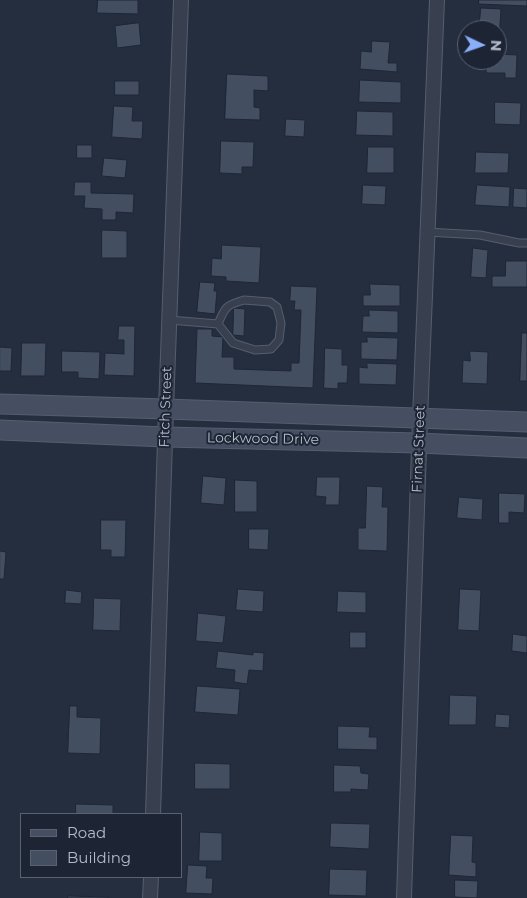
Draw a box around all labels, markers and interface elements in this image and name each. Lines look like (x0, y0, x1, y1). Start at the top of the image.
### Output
north arrow (457, 20, 507, 70)
text: N (487, 40, 505, 52)
street label: Fitch Street (156, 366, 176, 448)
street label: Firnat Street (409, 405, 429, 493)
street label: Lockwood Drive (207, 430, 319, 448)
legend (20, 813, 182, 878)
text: Road (67, 823, 106, 842)
text: Building (67, 848, 131, 867)

